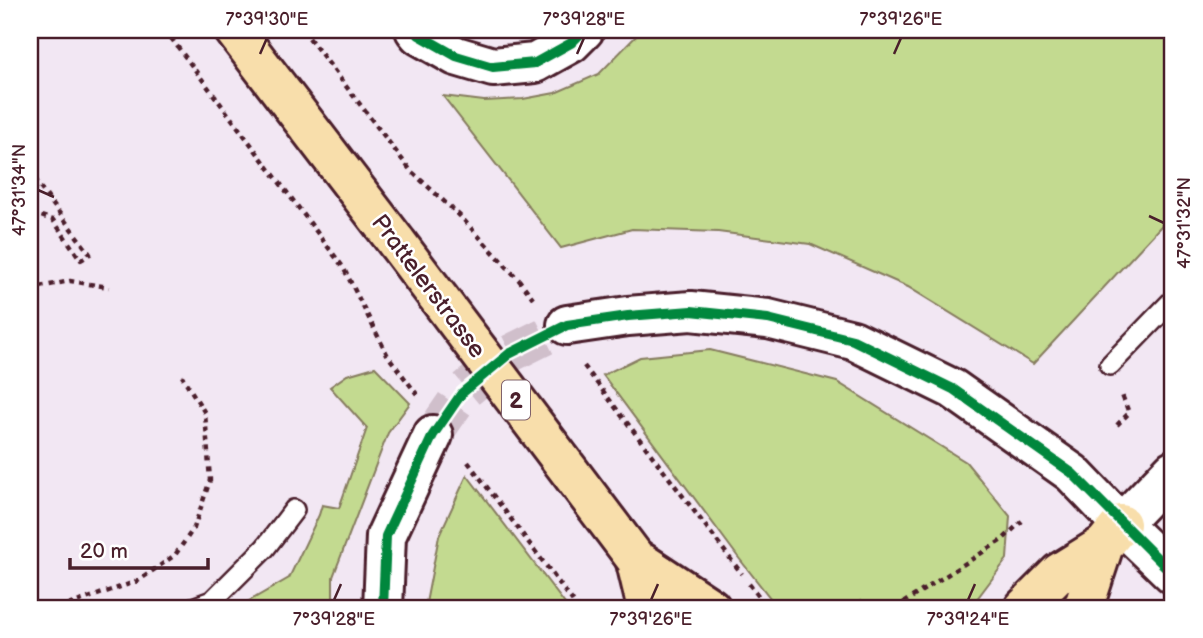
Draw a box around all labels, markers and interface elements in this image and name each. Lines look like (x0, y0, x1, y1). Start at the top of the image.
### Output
text: 7°39'30"E (226, 9, 309, 30)
text: 7°39'28"E (543, 9, 625, 30)
text: 7°39'26"E (860, 9, 943, 30)
text: 47°31'34"N (9, 144, 30, 236)
text: 47°31'32"N (1174, 177, 1195, 269)
street label: Prattelerstrasse (365, 209, 492, 364)
road number: 2 (502, 380, 530, 420)
scale bar (70, 526, 208, 570)
text: 20 m (80, 539, 128, 564)
text: 7°39'28"E (293, 609, 375, 630)
text: 7°39'26"E (610, 609, 693, 630)
text: 7°39'24"E (927, 609, 1009, 630)

